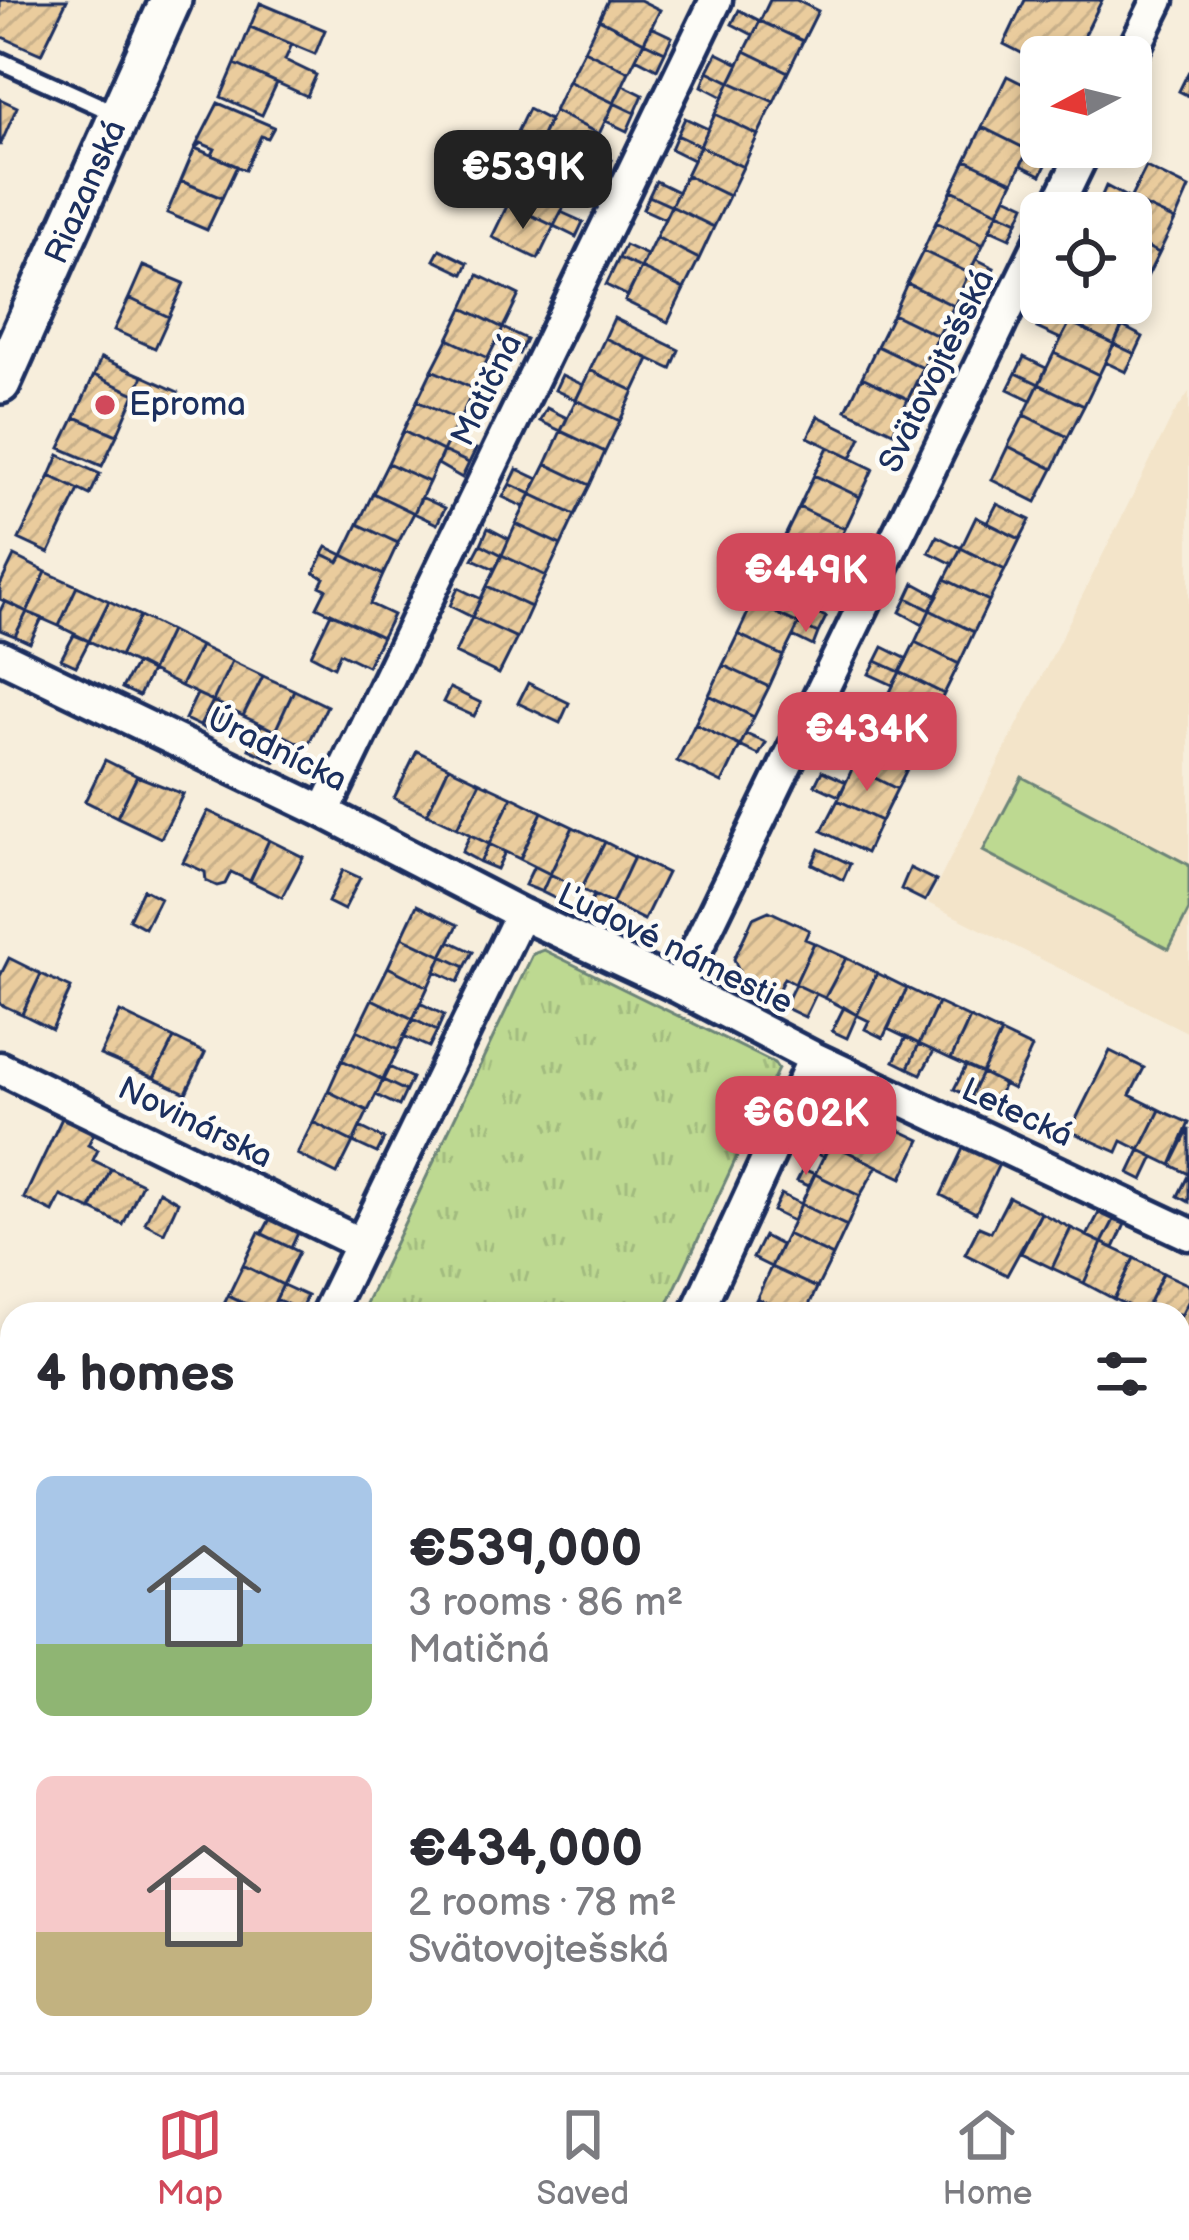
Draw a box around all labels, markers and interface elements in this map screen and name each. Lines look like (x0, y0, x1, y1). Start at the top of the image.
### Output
north arrow (1020, 36, 1152, 168)
map controls (1020, 36, 1152, 324)
street label: Riazanská (37, 114, 135, 270)
pin: €539K (439, 130, 607, 232)
text: €539K (461, 145, 585, 192)
button: locate (1020, 192, 1152, 324)
street label: Svätovojtešská (871, 263, 1003, 479)
street label: Matičná (443, 327, 531, 453)
place label: Eproma (129, 385, 246, 425)
marker: Eproma (92, 392, 118, 418)
pin: €449K (722, 533, 890, 635)
text: €449K (744, 548, 868, 595)
pin: €434K (783, 692, 951, 794)
street label: Úradnícka (201, 698, 354, 801)
text: €434K (805, 707, 929, 754)
street label: Ľudové námestie (551, 875, 799, 1023)
street label: Novinárska (111, 1068, 279, 1178)
street label: Letecká (955, 1070, 1079, 1156)
pin: €602K (722, 1076, 890, 1178)
text: €602K (742, 1091, 870, 1138)
icon: filters (1089, 1341, 1155, 1407)
text: 4 homes (36, 1344, 235, 1405)
text: €539,000 (408, 1519, 642, 1580)
icon: home (132, 1524, 276, 1668)
text: 3 rooms · 86 m² (408, 1580, 683, 1627)
text: Matičná (408, 1627, 550, 1674)
text: €434,000 (408, 1819, 643, 1880)
icon: home (132, 1824, 276, 1968)
text: 2 rooms · 78 m² (408, 1880, 677, 1927)
text: Svätovojtešská (408, 1927, 669, 1974)
tab: Map (157, 2102, 223, 2214)
tab: Saved (536, 2102, 629, 2214)
tab: Home (943, 2102, 1032, 2214)

